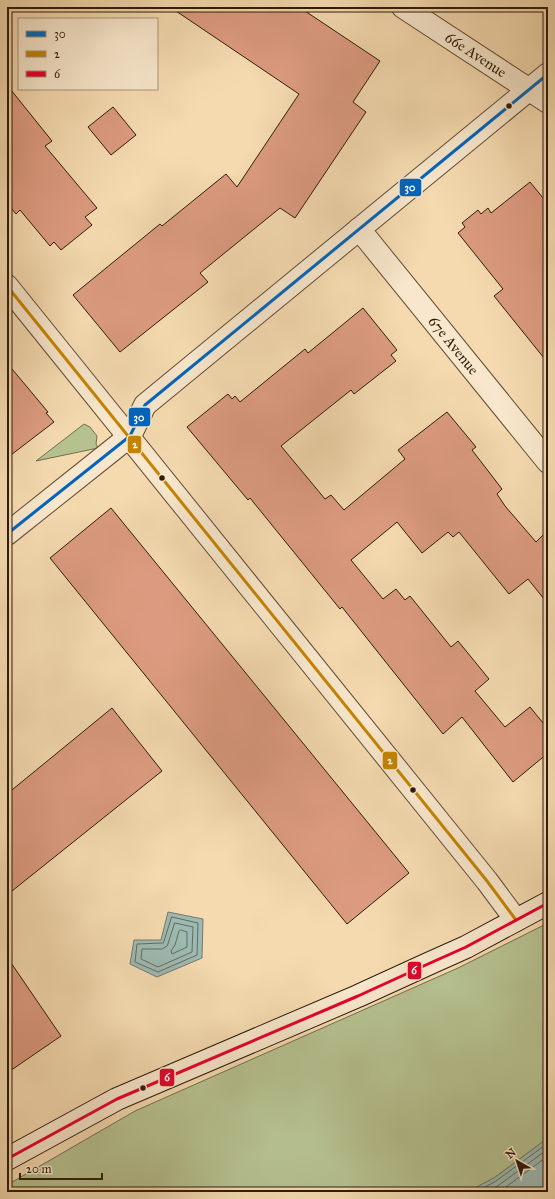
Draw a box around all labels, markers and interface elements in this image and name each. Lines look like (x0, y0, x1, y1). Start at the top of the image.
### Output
legend (18, 18, 158, 90)
text: 30 (54, 27, 66, 41)
street label: 66e Avenue (442, 28, 510, 81)
text: 2 (54, 47, 60, 61)
text: 6 (54, 67, 61, 81)
unlabelled marker (504, 101, 514, 111)
line badge: 30 (399, 178, 422, 197)
text: 30 (405, 181, 416, 195)
street label: 67e Avenue (424, 313, 483, 378)
line badge: 30 (128, 407, 151, 427)
text: 30 (134, 411, 145, 425)
line badge: 2 (127, 435, 142, 454)
text: 2 (132, 438, 138, 451)
unlabelled marker (157, 473, 167, 483)
line badge: 2 (382, 751, 398, 770)
text: 2 (387, 754, 393, 767)
unlabelled marker (408, 785, 418, 795)
line badge: 6 (407, 961, 422, 980)
text: 6 (411, 964, 418, 977)
line badge: 6 (159, 1068, 175, 1087)
text: 6 (164, 1071, 171, 1084)
unlabelled marker (138, 1083, 148, 1093)
north arrow (497, 1141, 537, 1181)
text: N (503, 1145, 519, 1162)
scale bar (20, 1155, 102, 1181)
text: 20 m (26, 1162, 52, 1176)

